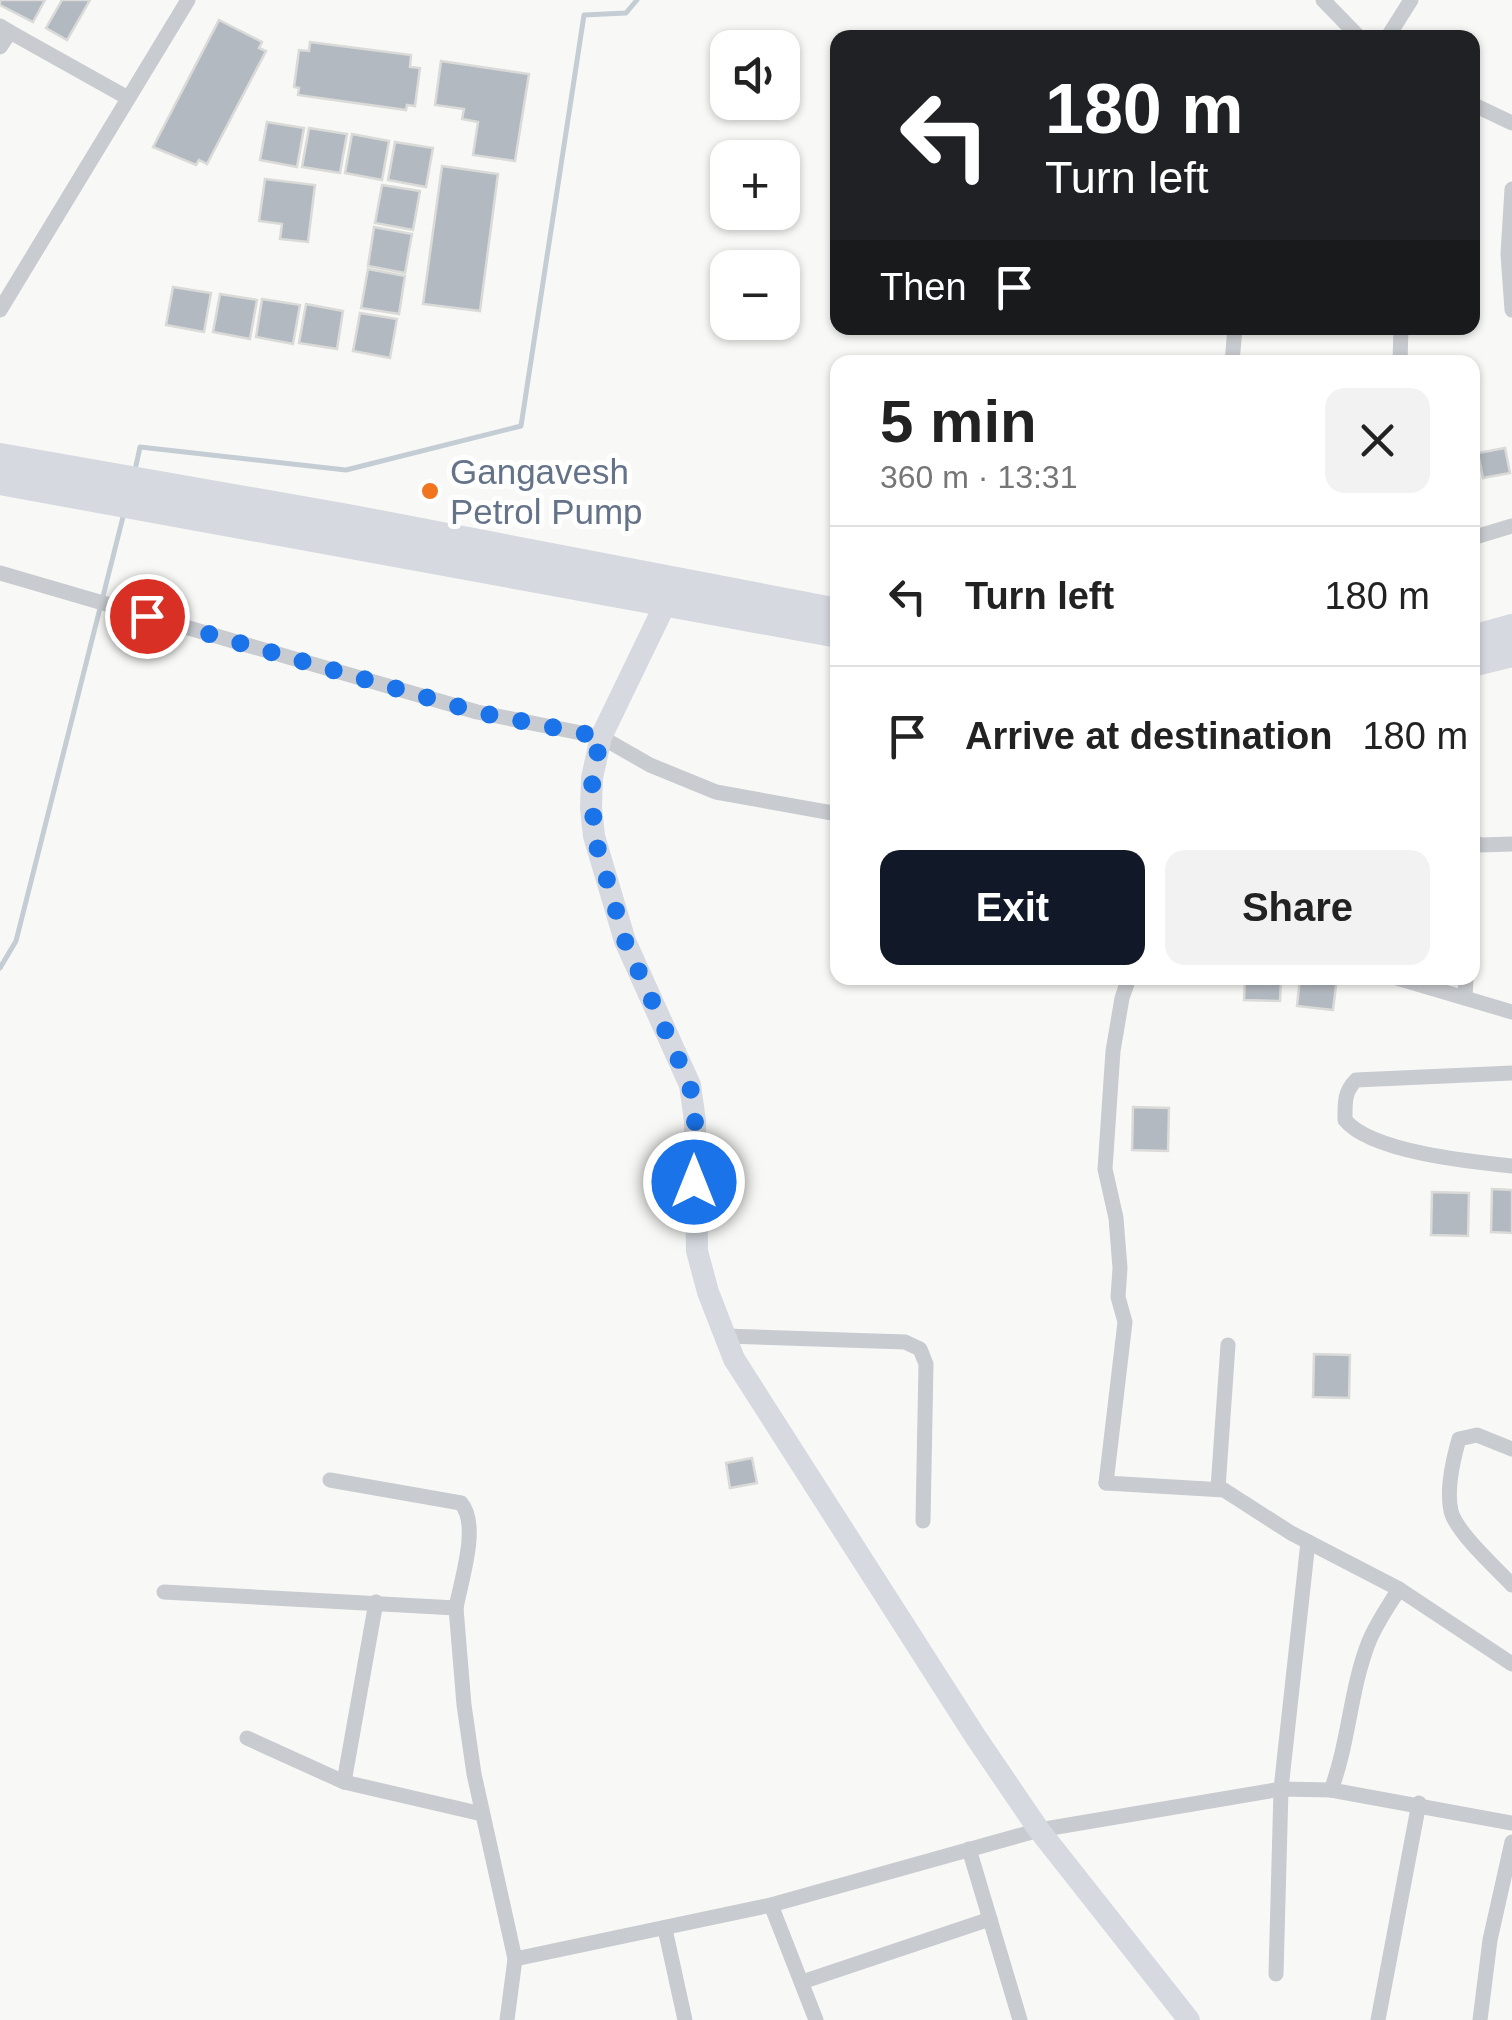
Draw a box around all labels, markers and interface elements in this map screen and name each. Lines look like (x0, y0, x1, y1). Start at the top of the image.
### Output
map controls (710, 30, 800, 340)
button: sound (710, 30, 800, 120)
icon: left (880, 70, 1010, 200)
text: 180 m (1045, 70, 1243, 148)
button: + (710, 140, 800, 230)
text: Turn left (1045, 152, 1208, 203)
button: − (710, 250, 800, 340)
icon: arrive (987, 260, 1042, 315)
text: Then (880, 266, 967, 308)
text: 5 min (880, 388, 1037, 455)
button: close (1325, 388, 1430, 493)
place label: Gangavesh Petrol Pump (450, 452, 643, 531)
text: 360 m · 13:31 (880, 459, 1077, 495)
marker: Gangavesh Petrol Pump (419, 480, 441, 502)
icon: left (880, 569, 935, 624)
pin (105, 574, 190, 659)
text: Turn left (965, 575, 1114, 617)
text: 180 m (1324, 575, 1430, 617)
icon: arrive (120, 589, 175, 644)
icon: arrive (880, 709, 935, 764)
text: Arrive at destination (965, 715, 1332, 757)
text: 180 m (1362, 715, 1468, 757)
button: Exit (880, 850, 1145, 965)
button: Share (1165, 850, 1430, 965)
position arrow (642, 1130, 746, 1234)

